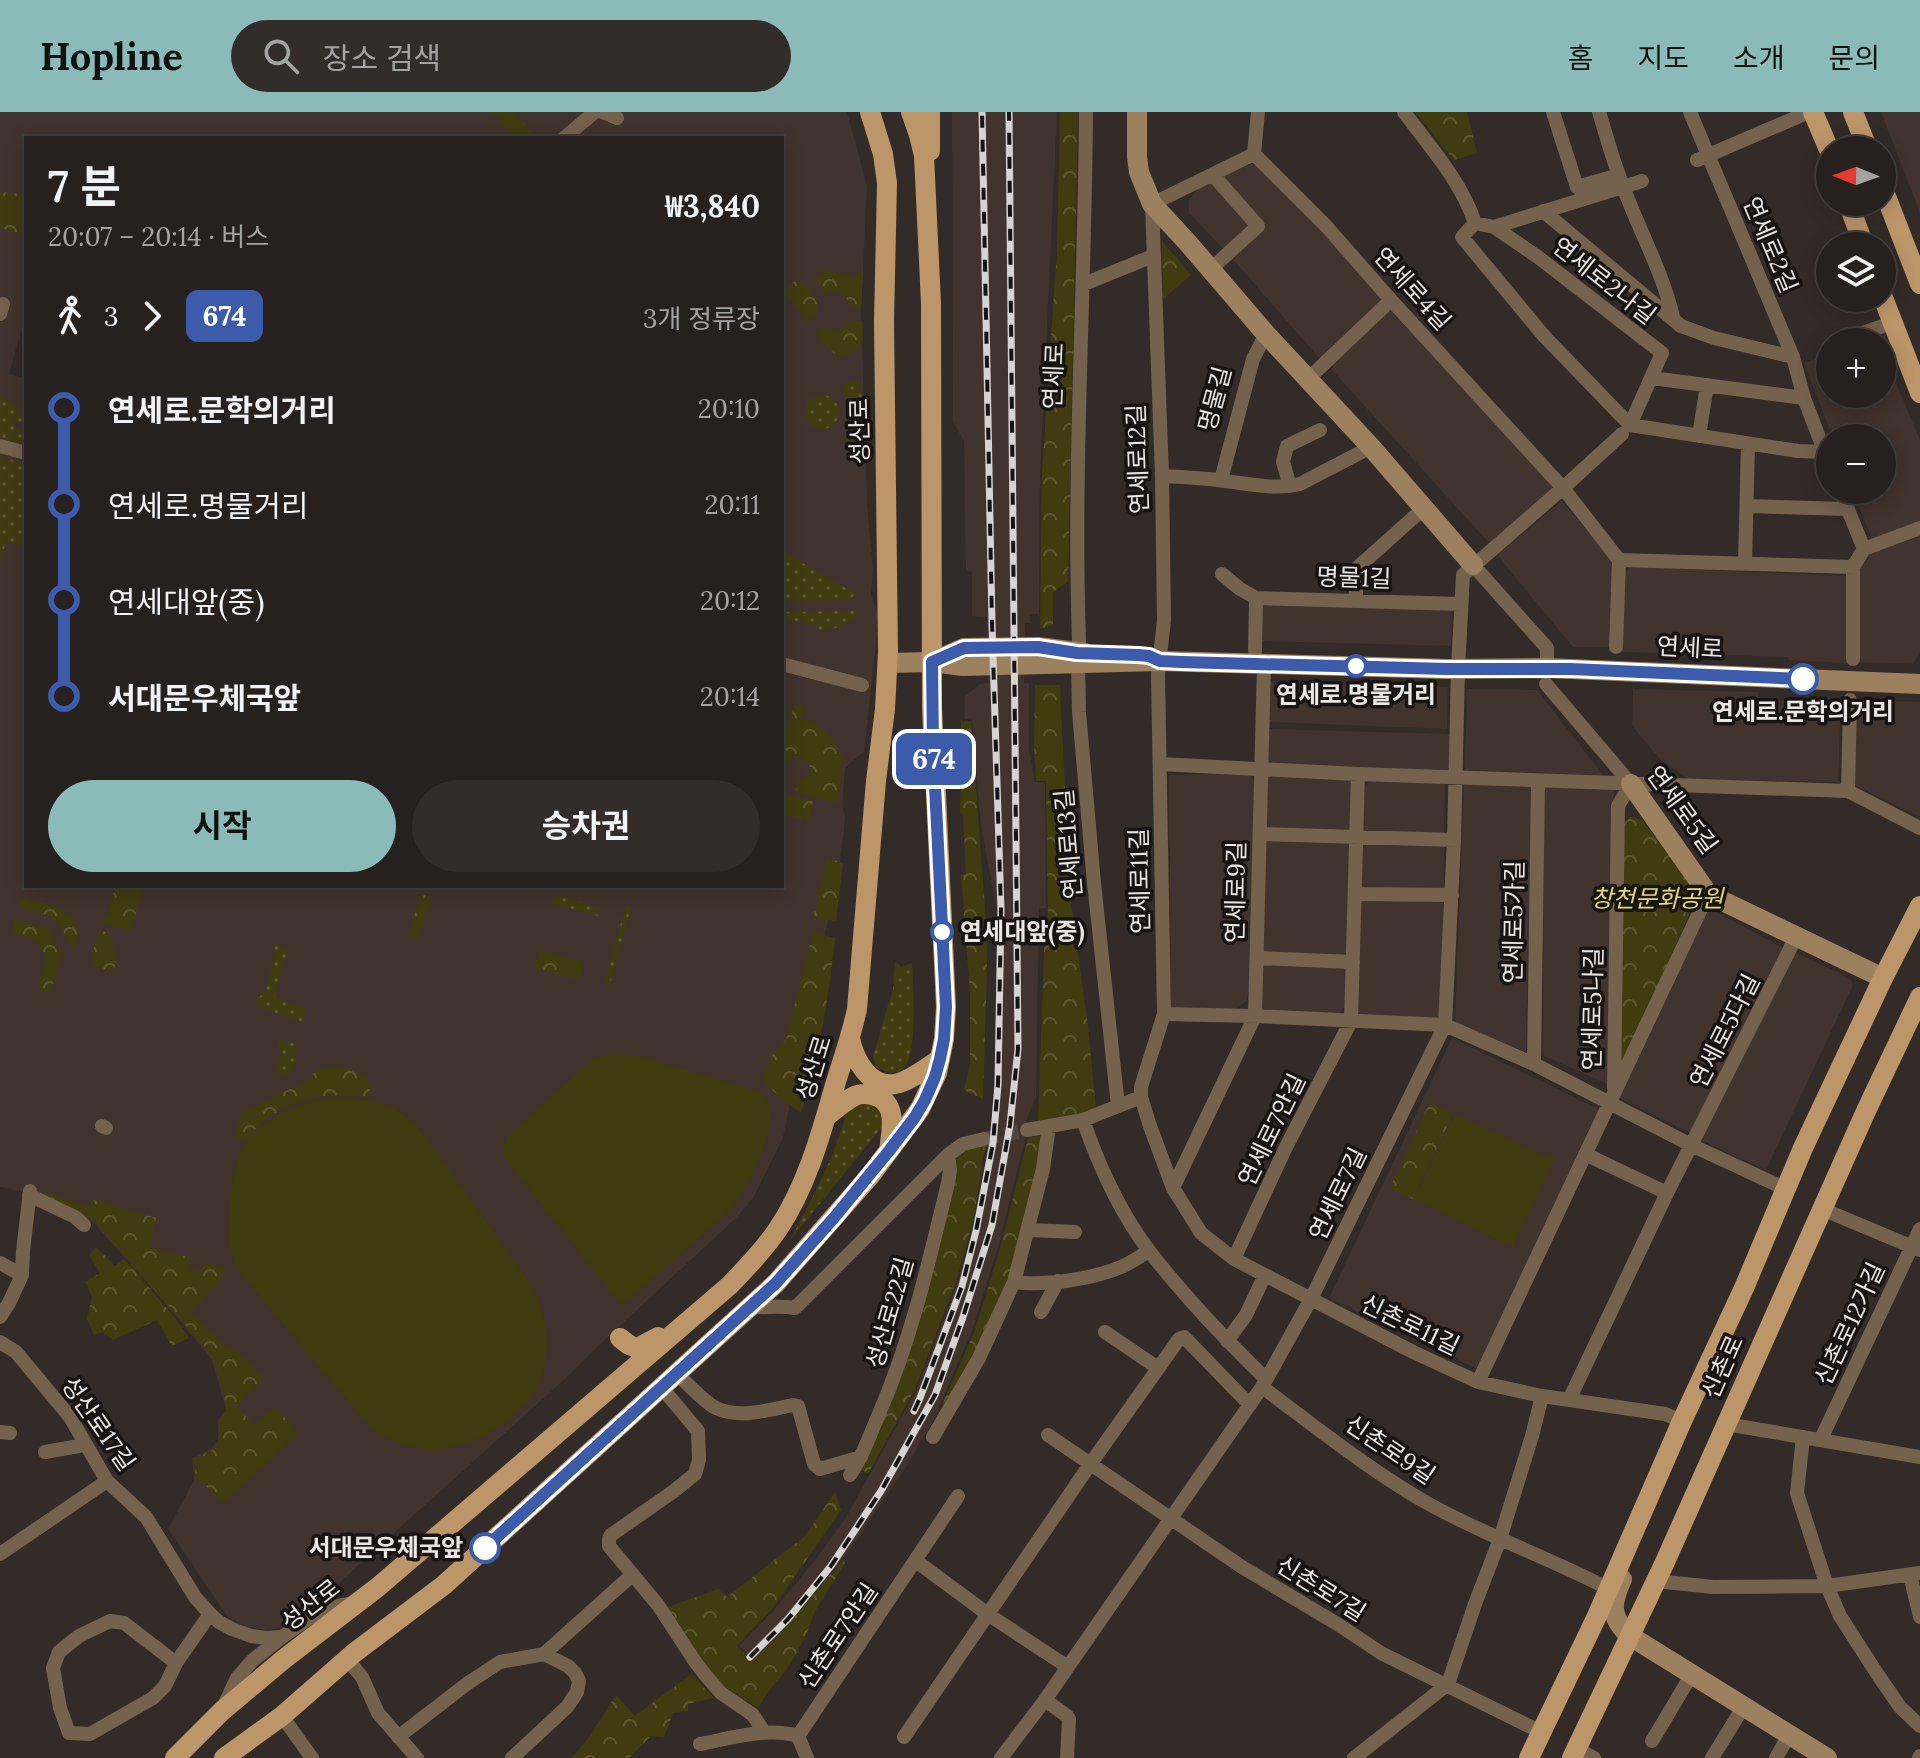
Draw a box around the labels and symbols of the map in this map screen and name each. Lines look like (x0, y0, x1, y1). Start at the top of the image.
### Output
north arrow (1816, 136, 1896, 216)
street label: 연세로2길 (1736, 192, 1805, 297)
street label: 연세로2나길 (1546, 230, 1662, 331)
street label: 연세로4길 (1367, 241, 1458, 337)
street label: 연세로 (1037, 342, 1070, 410)
street label: 명물길 (1191, 363, 1238, 435)
street label: 성산로 (843, 398, 876, 464)
street label: 연세로12길 (1120, 404, 1155, 515)
street label: 명물1길 (1316, 561, 1392, 594)
street label: 연세로 (1656, 630, 1724, 665)
marker: 연세로.명물거리 (1345, 655, 1367, 677)
marker: 연세로.문학의거리 (1788, 664, 1818, 694)
place label: 연세로.명물거리 (1276, 679, 1436, 710)
place label: 연세로.문학의거리 (1712, 696, 1894, 727)
line badge: 674 (888, 733, 980, 785)
street label: 연세로5길 (1640, 760, 1725, 860)
street label: 연세로13길 (1048, 788, 1089, 900)
street label: 연세로11길 (1123, 828, 1156, 934)
street label: 연세로9길 (1219, 841, 1252, 943)
street label: 연세로5가길 (1497, 860, 1530, 984)
park label: 창천문화공원 (1591, 883, 1725, 914)
place label: 연세대앞(중) (960, 916, 1085, 947)
marker: 연세대앞(중) (931, 921, 953, 943)
street label: 연세로5나길 (1576, 947, 1609, 1071)
street label: 연세로5다길 (1683, 969, 1766, 1093)
street label: 성산로 (789, 1032, 838, 1104)
street label: 연세로7안길 (1231, 1068, 1312, 1191)
street label: 연세로7길 (1302, 1142, 1373, 1245)
street label: 성산로22길 (859, 1254, 920, 1372)
street label: 신촌로12가길 (1808, 1257, 1891, 1390)
street label: 신촌로11길 (1356, 1287, 1465, 1362)
street label: 신촌로 (1695, 1330, 1750, 1403)
street label: 성산로17길 (55, 1371, 142, 1477)
street label: 신촌로9길 (1339, 1408, 1441, 1491)
place label: 서대문우체국앞 (308, 1532, 463, 1563)
marker: 서대문우체국앞 (470, 1533, 500, 1563)
street label: 신촌로7길 (1271, 1549, 1372, 1628)
street label: 성산로 (275, 1572, 346, 1637)
street label: 신촌로7안길 (791, 1577, 884, 1695)

